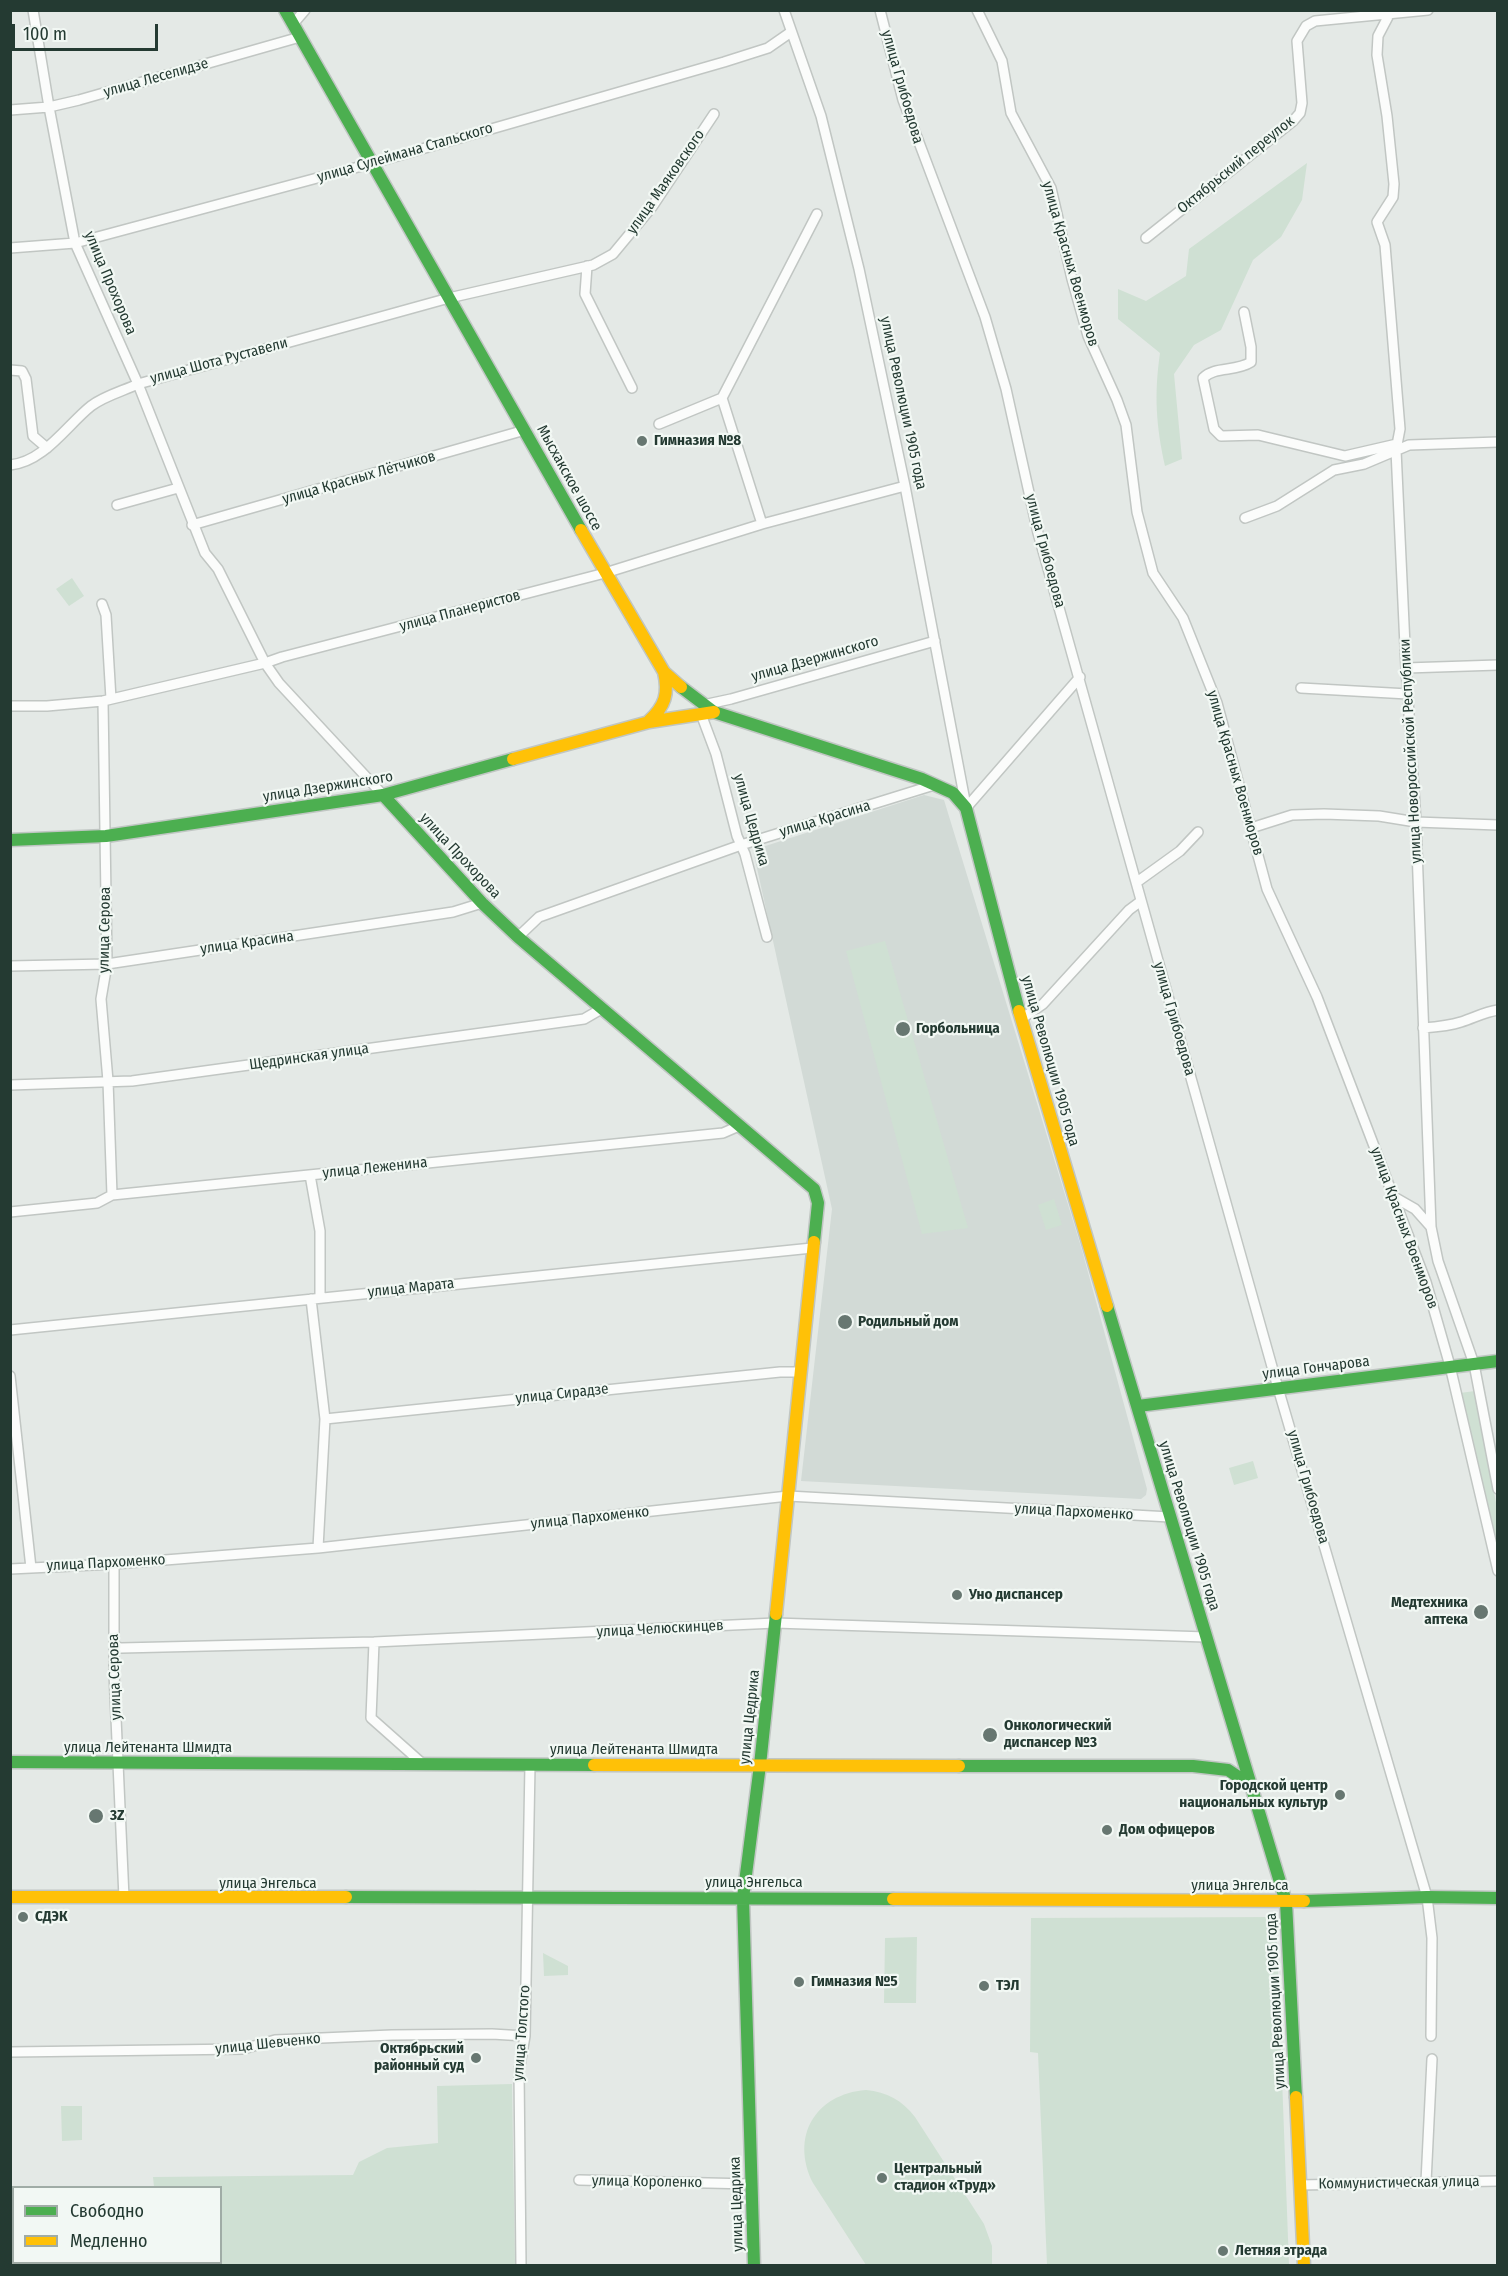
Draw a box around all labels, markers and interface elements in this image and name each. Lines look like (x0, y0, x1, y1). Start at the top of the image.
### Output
scale bar (15, 12, 160, 50)
text: 100 m (23, 23, 67, 45)
street label: улица Грибоедова (877, 28, 927, 146)
street label: улица Леселидзе (102, 54, 210, 102)
street label: Октябрьский переулок (1174, 112, 1298, 218)
street label: улица Сулеймана Стальского (315, 119, 495, 187)
street label: улица Маяковского (623, 126, 709, 238)
street label: улица Красных Военморов (1038, 179, 1102, 349)
street label: улица Прохорова (80, 228, 140, 338)
street label: улица Революции 1905 года (876, 315, 930, 491)
street label: улица Шота Руставели (148, 334, 290, 388)
street label: Мысхакское шоссе (533, 422, 605, 534)
place label: Гимназия №8 (654, 432, 741, 450)
marker: Гимназия №8 (635, 434, 649, 448)
street label: улица Красных Лётчиков (280, 447, 438, 509)
street label: улица Грибоедова (1021, 492, 1069, 610)
street label: улица Планеристов (398, 586, 522, 636)
street label: улица Дзержинского (749, 632, 881, 686)
street label: улица Новороссийской Республики (1396, 638, 1426, 864)
street label: улица Красных Военморов (1203, 688, 1267, 858)
street label: улица Дзержинского (262, 768, 394, 806)
street label: улица Цедрика (729, 772, 773, 868)
street label: улица Красина (777, 797, 873, 841)
street label: улица Прохорова (416, 809, 504, 903)
street label: улица Серова (95, 887, 115, 973)
street label: улица Красина (199, 928, 295, 958)
street label: улица Грибоедова (1149, 960, 1199, 1078)
street label: улица Революции 1905 года (1017, 974, 1083, 1148)
marker: Горбольница (894, 1020, 912, 1038)
place label: Горбольница (916, 1020, 1000, 1038)
street label: Щедринская улица (248, 1040, 370, 1074)
street label: улица Красных Военморов (1366, 1145, 1442, 1311)
street label: улица Леженина (322, 1154, 428, 1182)
street label: улица Марата (367, 1275, 455, 1301)
marker: Родильный дом (836, 1313, 854, 1331)
place label: Родильный дом (858, 1313, 958, 1331)
street label: улица Гончарова (1261, 1353, 1371, 1383)
street label: улица Сирадзе (515, 1380, 609, 1408)
street label: улица Грибоедова (1283, 1428, 1333, 1546)
street label: улица Революции 1905 года (1155, 1439, 1223, 1613)
street label: улица Пархоменко (1014, 1500, 1134, 1524)
street label: улица Пархоменко (530, 1503, 650, 1533)
street label: улица Пархоменко (46, 1551, 166, 1575)
place label: Уно диспансер (969, 1586, 1063, 1604)
marker: Уно диспансер (950, 1588, 964, 1602)
place label: Медтехника аптека (1391, 1594, 1468, 1629)
marker: Медтехника аптека (1472, 1603, 1490, 1621)
street label: улица Челюскинцев (596, 1617, 724, 1641)
street label: улица Серова (104, 1633, 126, 1721)
street label: улица Цедрика (736, 1669, 764, 1765)
place label: Онкологический диспансер №3 (1004, 1717, 1111, 1752)
marker: Онкологический диспансер №3 (981, 1726, 999, 1744)
street label: улица Лейтенанта Шмидта (64, 1739, 232, 1757)
street label: улица Лейтенанта Шмидта (550, 1741, 718, 1759)
place label: Городской центр национальных культур (1179, 1777, 1328, 1812)
marker: Городской центр национальных культур (1333, 1788, 1347, 1802)
marker: 3Z (87, 1807, 105, 1825)
place label: 3Z (110, 1807, 124, 1825)
place label: Дом офицеров (1119, 1821, 1215, 1839)
marker: Дом офицеров (1100, 1823, 1114, 1837)
street label: улица Энгельса (705, 1874, 803, 1892)
street label: улица Энгельса (219, 1875, 317, 1893)
street label: улица Энгельса (1191, 1877, 1289, 1895)
place label: СДЭК (35, 1908, 68, 1926)
marker: СДЭК (16, 1910, 30, 1924)
street label: улица Революции 1905 года (1262, 1912, 1290, 2090)
place label: Гимназия №5 (811, 1973, 898, 1991)
marker: Гимназия №5 (792, 1975, 806, 1989)
place label: ТЭЛ (996, 1977, 1019, 1995)
marker: ТЭЛ (977, 1979, 991, 1993)
street label: улица Толстого (510, 1984, 534, 2082)
street label: улица Шевченко (214, 2030, 322, 2058)
place label: Октябрьский районный суд (374, 2040, 464, 2075)
marker: Октябрьский районный суд (469, 2051, 483, 2065)
street label: улица Цедрика (726, 2156, 748, 2252)
place label: Центральный стадион «Труд» (894, 2160, 996, 2195)
marker: Центральный стадион «Труд» (875, 2171, 889, 2185)
street label: улица Короленко (592, 2172, 702, 2192)
street label: Коммунистическая улица (1318, 2173, 1480, 2193)
legend (12, 2186, 222, 2264)
text: Свободно (70, 2200, 144, 2222)
text: Медленно (70, 2230, 148, 2252)
place label: Летняя этрада (1235, 2242, 1327, 2260)
marker: Летняя этрада (1216, 2244, 1230, 2258)

